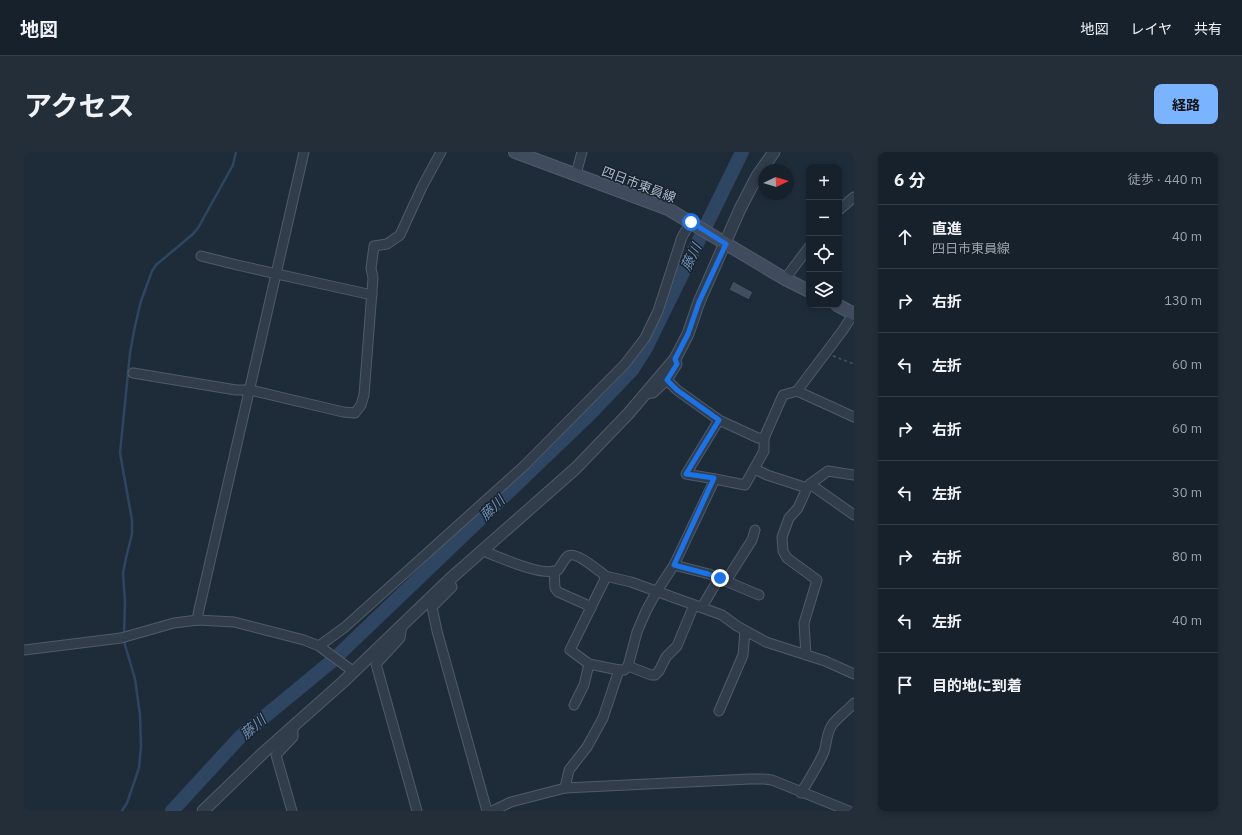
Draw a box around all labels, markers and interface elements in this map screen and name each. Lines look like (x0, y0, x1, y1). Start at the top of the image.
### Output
text: 地図 (20, 17, 58, 41)
text: 地図 (1080, 20, 1108, 38)
text: レイヤ (1130, 20, 1172, 38)
text: 共有 (1194, 20, 1222, 38)
button: 経路 (1154, 84, 1218, 124)
text: アクセス (24, 87, 135, 124)
street label: 四日市東員線 (599, 163, 678, 206)
north arrow (758, 164, 794, 200)
map controls (806, 164, 842, 308)
button: + (806, 164, 842, 200)
text: 6 分 (894, 169, 925, 191)
text: 徒歩 · 440 m (1128, 171, 1202, 188)
button: − (806, 200, 842, 236)
route start (682, 213, 700, 231)
text: 直進 (932, 219, 962, 238)
icon: ahead (894, 226, 916, 248)
text: 40 m (1172, 228, 1202, 245)
button: locate (806, 236, 842, 272)
water label: 藤川 (677, 239, 706, 274)
text: 四日市東員線 (932, 240, 1010, 257)
button: layers (806, 272, 842, 308)
icon: right (894, 290, 916, 312)
text: 右折 (932, 292, 962, 311)
text: 130 m (1164, 292, 1202, 309)
icon: left (894, 354, 916, 376)
text: 左折 (932, 356, 962, 375)
text: 60 m (1172, 356, 1202, 373)
icon: right (894, 418, 916, 440)
text: 右折 (932, 420, 962, 439)
text: 60 m (1172, 420, 1202, 437)
icon: left (894, 482, 916, 504)
text: 左折 (932, 484, 962, 503)
text: 30 m (1172, 484, 1202, 501)
water label: 藤川 (476, 490, 510, 524)
icon: right (894, 546, 916, 568)
text: 右折 (932, 548, 962, 567)
text: 80 m (1172, 548, 1202, 565)
route end (711, 569, 729, 587)
icon: left (894, 610, 916, 632)
text: 左折 (932, 612, 962, 631)
text: 40 m (1172, 612, 1202, 629)
icon: arrive (894, 674, 916, 696)
text: 目的地に到着 (932, 676, 1022, 695)
water label: 藤川 (237, 710, 271, 743)

